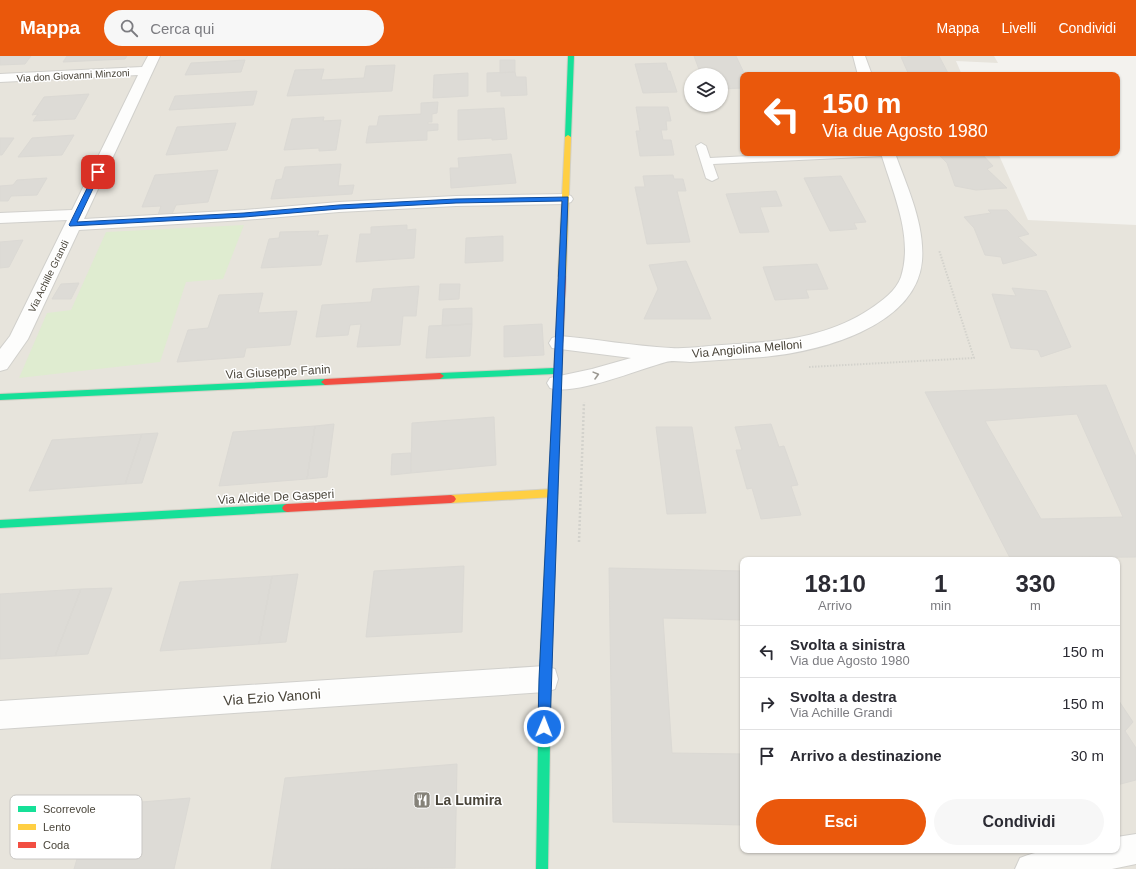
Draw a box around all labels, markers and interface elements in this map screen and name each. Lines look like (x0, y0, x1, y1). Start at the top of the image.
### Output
search box (104, 10, 384, 46)
text: Mappa (20, 17, 80, 38)
icon: search (118, 17, 140, 39)
text: Cerca qui (150, 20, 214, 37)
text: Mappa (937, 20, 979, 36)
text: Livelli (1001, 20, 1036, 36)
text: Condividi (1058, 20, 1116, 36)
street label: Via don Giovanni Minzoni (16, 67, 130, 84)
map controls (684, 68, 728, 112)
button: layers (684, 68, 728, 112)
icon: left (756, 88, 808, 140)
text: 150 m (822, 88, 901, 119)
text: Via due Agosto 1980 (822, 121, 988, 141)
pin (81, 155, 115, 189)
icon: arrive (87, 161, 109, 183)
street label: Via Achille Grandi (26, 238, 71, 314)
street label: Via Angiolina Melloni (691, 337, 803, 361)
street label: Via Giuseppe Fanin (225, 362, 331, 382)
one-way arrow (592, 372, 599, 380)
street label: Via Alcide De Gasperi (217, 487, 335, 507)
text: 18:10 (804, 570, 866, 597)
text: 1 (934, 570, 947, 597)
text: 330 (1016, 570, 1056, 597)
text: Arrivo (818, 598, 852, 613)
text: min (930, 598, 951, 613)
text: m (1030, 598, 1041, 613)
text: Svolta a sinistra (790, 636, 905, 653)
icon: left (756, 641, 778, 663)
text: 150 m (1062, 643, 1104, 660)
text: Via due Agosto 1980 (790, 653, 910, 668)
street label: Via Ezio Vanoni (223, 686, 321, 708)
text: Svolta a destra (790, 688, 897, 705)
icon: right (756, 693, 778, 715)
text: 150 m (1062, 695, 1104, 712)
text: Via Achille Grandi (790, 705, 892, 720)
position arrow (523, 706, 565, 748)
icon: arrive (756, 745, 778, 767)
text: Arrivo a destinazione (790, 747, 942, 764)
text: 30 m (1071, 747, 1104, 764)
restaurant icon: La Lumira (412, 790, 432, 810)
place label: La Lumira (435, 792, 502, 808)
legend (10, 795, 142, 859)
button: Esci (756, 799, 926, 845)
button: Condividi (934, 799, 1104, 845)
text: Scorrevole (43, 803, 96, 815)
text: Lento (43, 821, 71, 833)
text: Coda (43, 839, 70, 851)

